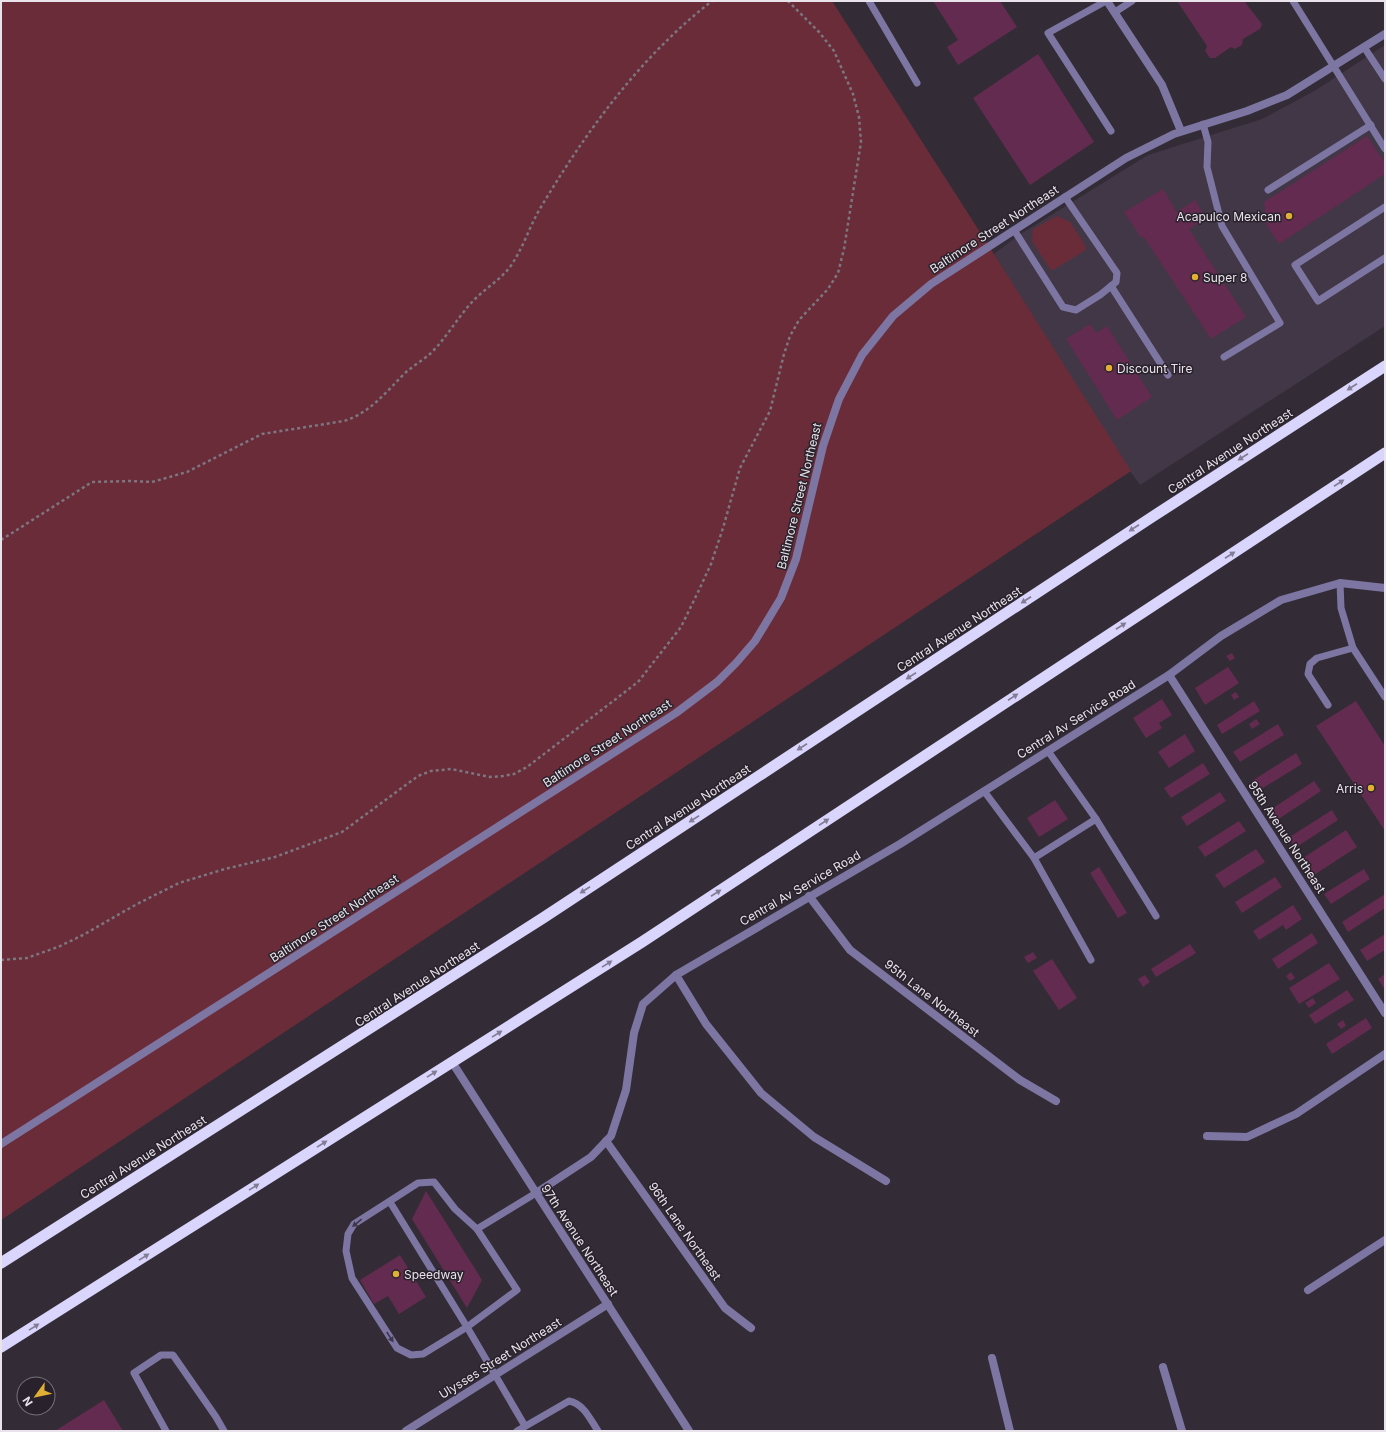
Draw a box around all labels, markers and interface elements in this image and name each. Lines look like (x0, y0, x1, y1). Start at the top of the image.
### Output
street label: Baltimore Street Northeast (927, 182, 1061, 276)
place label: Acapulco Mexican (1176, 209, 1281, 224)
marker: Acapulco Mexican (1284, 211, 1294, 221)
place label: Super 8 (1203, 270, 1247, 285)
marker: Super 8 (1190, 272, 1200, 282)
place label: Discount Tire (1117, 361, 1192, 376)
marker: Discount Tire (1104, 363, 1114, 373)
one-way arrow (1347, 383, 1357, 391)
street label: Central Avenue Northeast (1165, 405, 1295, 497)
street label: Baltimore Street Northeast (774, 421, 824, 571)
one-way arrow (1237, 454, 1249, 461)
one-way arrow (1333, 480, 1344, 487)
one-way arrow (1129, 524, 1139, 532)
one-way arrow (1224, 551, 1236, 558)
street label: Central Avenue Northeast (894, 583, 1024, 675)
one-way arrow (1020, 596, 1031, 604)
one-way arrow (1116, 622, 1126, 630)
one-way arrow (906, 672, 916, 680)
street label: Central Av Service Road (1014, 676, 1138, 762)
one-way arrow (1007, 694, 1018, 701)
street label: Baltimore Street Northeast (540, 696, 674, 790)
one-way arrow (797, 743, 807, 751)
street label: Central Avenue Northeast (623, 761, 753, 853)
street label: 95th Avenue Northeast (1245, 778, 1329, 896)
place label: Arris (1336, 781, 1363, 796)
marker: Arris (1366, 783, 1376, 793)
one-way arrow (689, 815, 699, 823)
one-way arrow (818, 818, 830, 825)
street label: Central Av Service Road (737, 847, 863, 929)
street label: Baltimore Street Northeast (267, 871, 401, 965)
one-way arrow (580, 886, 590, 894)
one-way arrow (710, 889, 721, 897)
street label: Central Avenue Northeast (352, 938, 482, 1030)
street label: 95th Lane Northeast (882, 956, 982, 1040)
one-way arrow (602, 960, 612, 968)
one-way arrow (491, 1030, 503, 1037)
one-way arrow (426, 1071, 438, 1078)
street label: Central Avenue Northeast (77, 1112, 209, 1202)
one-way arrow (317, 1140, 327, 1148)
street label: 96th Lane Northeast (645, 1179, 725, 1283)
street label: 97th Avenue Northeast (538, 1181, 622, 1299)
one-way arrow (248, 1184, 260, 1191)
one-way arrow (352, 1219, 363, 1227)
one-way arrow (139, 1253, 149, 1261)
place label: Speedway (404, 1267, 464, 1282)
marker: Speedway (391, 1269, 401, 1279)
street label: Ulysses Street Northeast (436, 1314, 564, 1402)
one-way arrow (28, 1323, 40, 1330)
one-way arrow (387, 1331, 394, 1343)
north arrow (16, 1376, 56, 1416)
text: N (19, 1394, 36, 1409)

